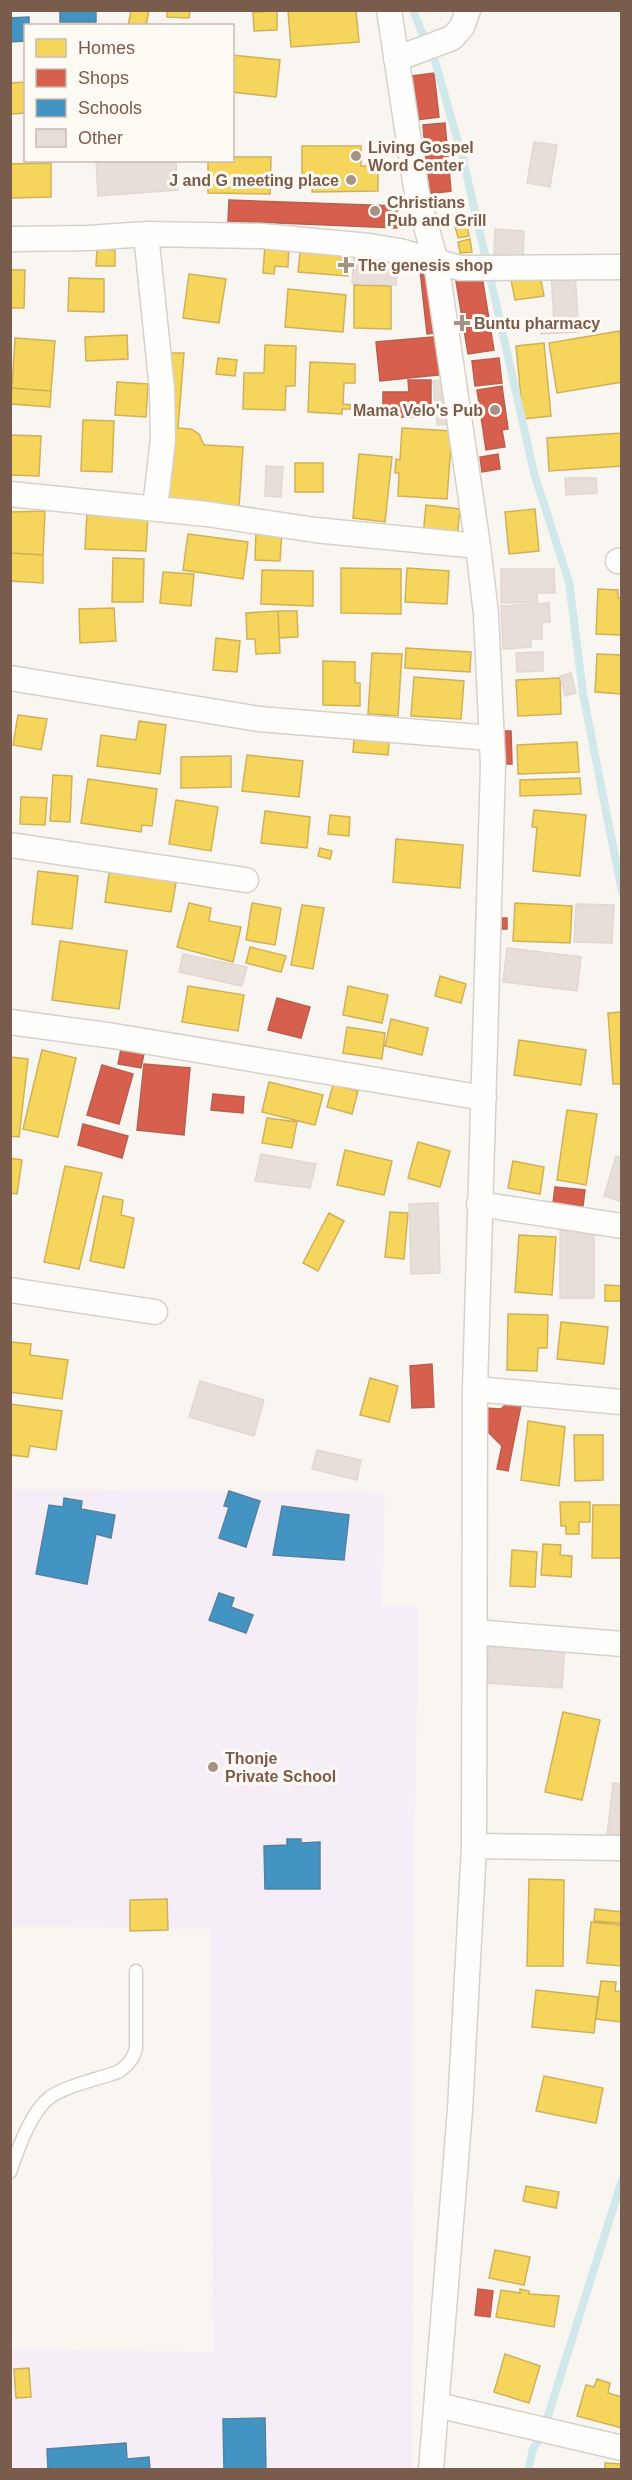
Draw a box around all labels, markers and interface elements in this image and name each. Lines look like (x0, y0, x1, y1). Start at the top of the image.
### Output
legend (24, 24, 234, 162)
text: Homes (78, 38, 135, 58)
text: Shops (78, 68, 129, 88)
text: Schools (78, 98, 142, 118)
text: Other (78, 128, 123, 148)
place label: Living Gospel Word Center (368, 139, 474, 174)
marker: Living Gospel Word Center (349, 149, 363, 163)
place label: J and G meeting place (169, 172, 339, 189)
marker: J and G meeting place (344, 173, 358, 187)
place label: Christians Pub and Grill (387, 194, 487, 229)
marker: Christians Pub and Grill (368, 204, 382, 218)
place label: The genesis shop (358, 257, 493, 274)
marker: The genesis shop (339, 258, 353, 272)
place label: Buntu pharmacy (474, 315, 600, 332)
marker: Buntu pharmacy (455, 316, 469, 330)
place label: Mama Velo's Pub (353, 402, 483, 419)
marker: Mama Velo's Pub (488, 403, 502, 417)
place label: Thonje Private School (225, 1750, 336, 1785)
marker: Thonje Private School (206, 1760, 220, 1774)

